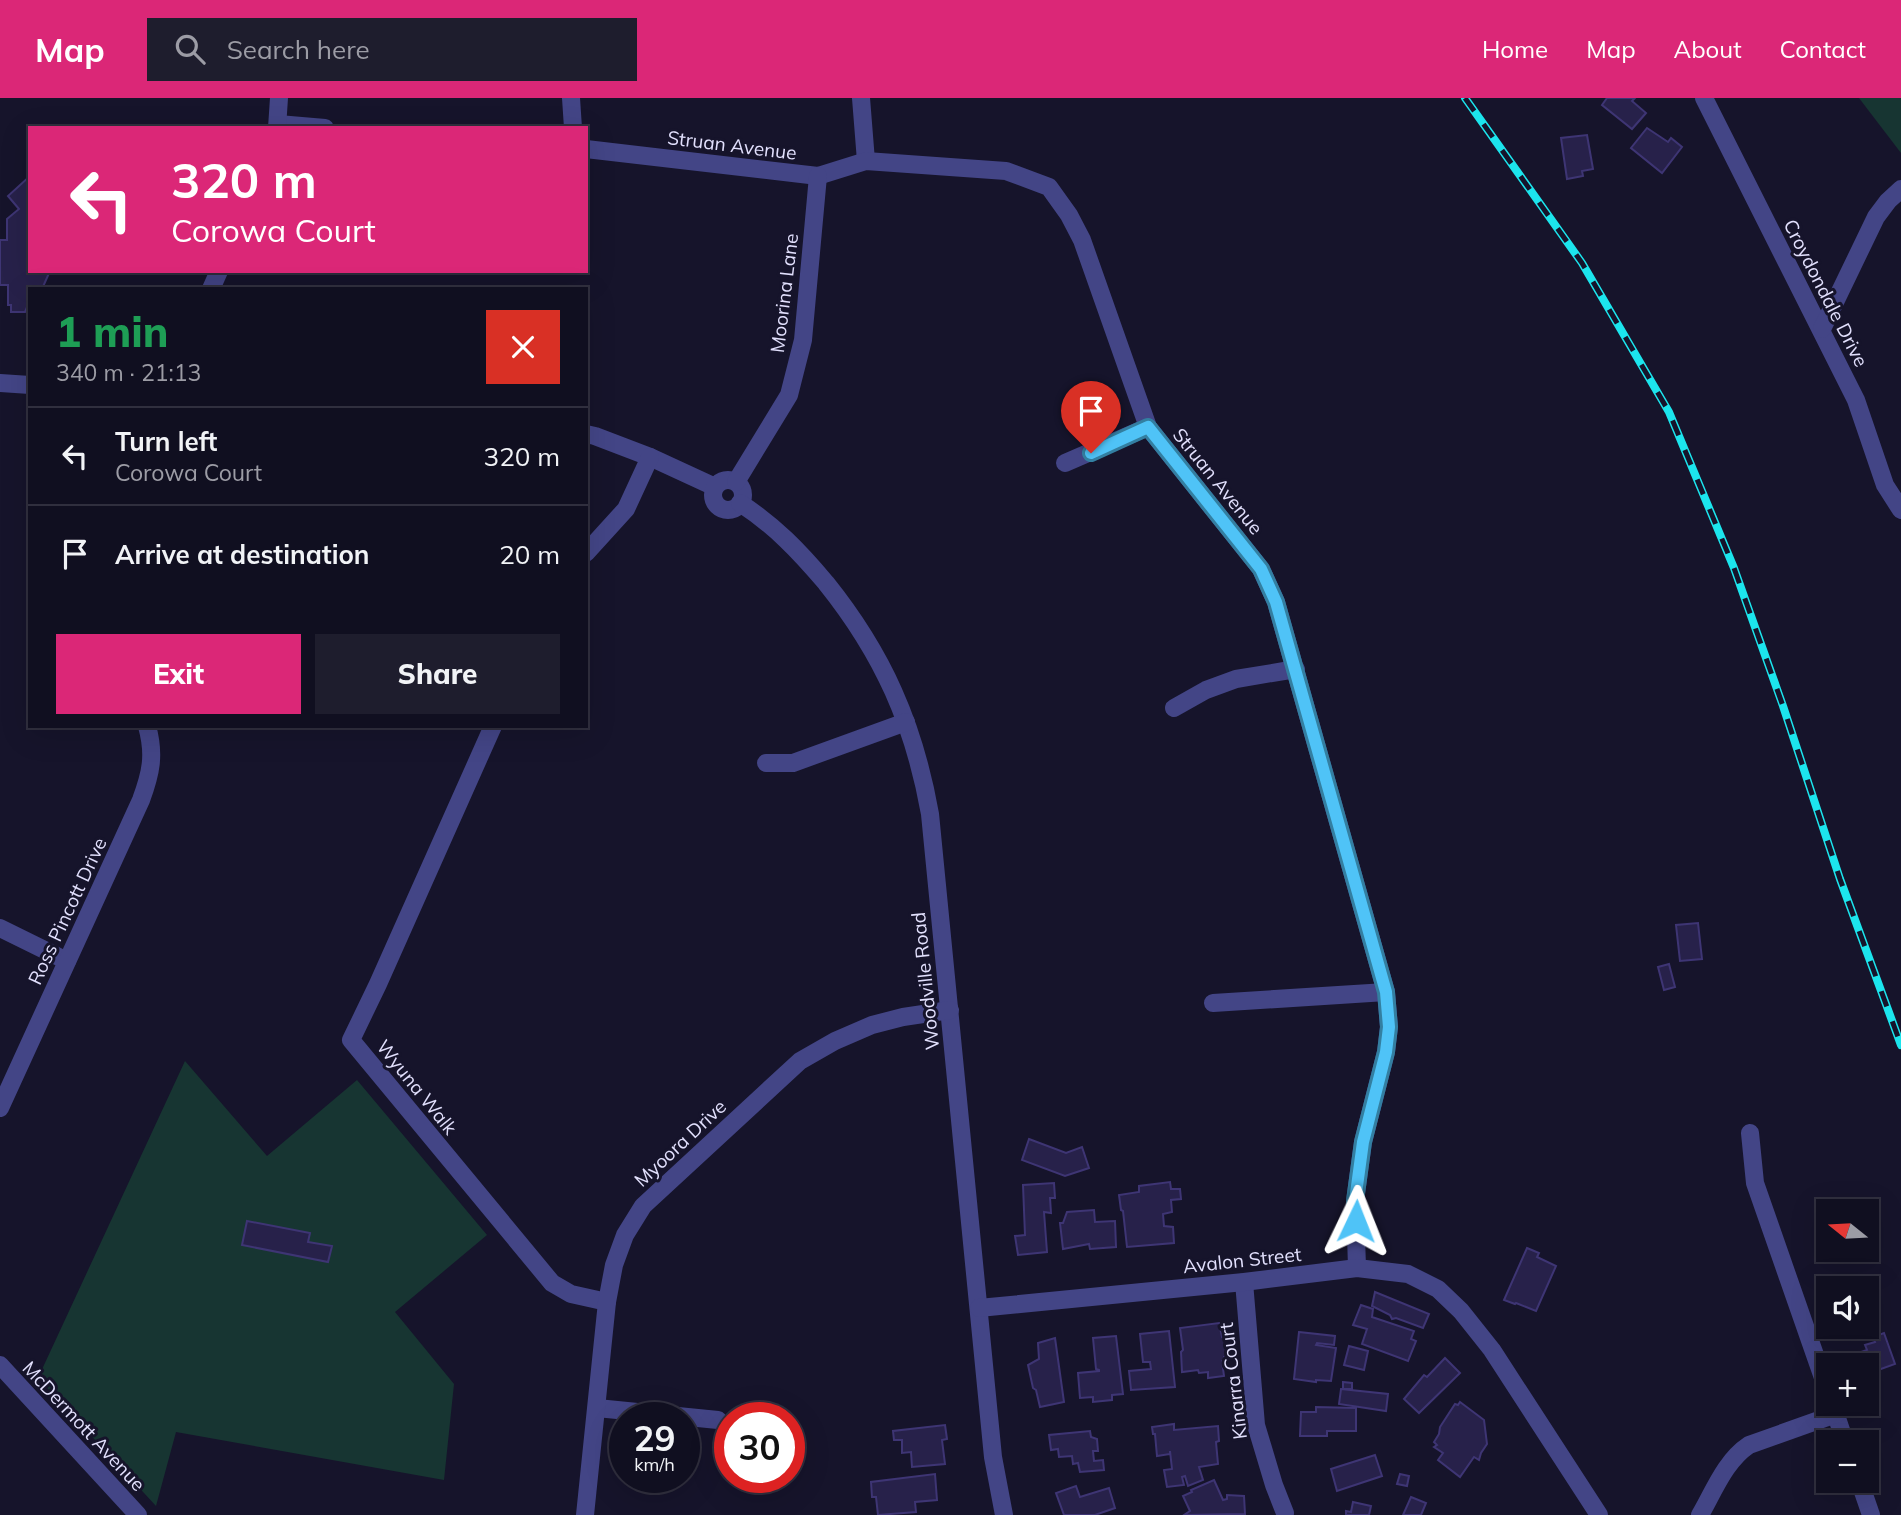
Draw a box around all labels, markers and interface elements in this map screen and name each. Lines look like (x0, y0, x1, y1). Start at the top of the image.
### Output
search box (147, 18, 637, 81)
text: Map (35, 29, 105, 70)
icon: search (171, 30, 209, 68)
text: Search here (227, 33, 370, 66)
text: Home (1482, 34, 1548, 64)
text: Map (1586, 34, 1636, 64)
text: About (1674, 34, 1742, 64)
text: Contact (1780, 34, 1866, 64)
street label: Struan Avenue (666, 125, 798, 165)
text: 320 m (171, 149, 317, 210)
icon: left (56, 154, 147, 245)
text: Corowa Court (171, 210, 376, 250)
street label: Croydondale Drive (1778, 215, 1874, 371)
street label: Moorina Lane (765, 232, 803, 354)
text: 1 min (56, 305, 169, 358)
button: close (486, 310, 560, 384)
text: 340 m · 21:13 (56, 358, 201, 387)
pin (1061, 381, 1121, 453)
icon: arrive (1072, 392, 1110, 430)
street label: Struan Avenue (1168, 423, 1268, 539)
text: Turn left (115, 425, 217, 458)
icon: left (56, 437, 94, 475)
text: 320 m (484, 440, 560, 473)
text: Corowa Court (115, 458, 262, 487)
icon: arrive (56, 535, 94, 573)
text: Arrive at destination (115, 538, 370, 571)
text: 20 m (499, 538, 560, 571)
button: Exit (56, 634, 301, 714)
button: Share (315, 634, 560, 714)
street label: Ross Pincott Drive (22, 834, 112, 988)
street label: Woodville Road (906, 911, 944, 1051)
street label: Wyuna Walk (372, 1035, 463, 1139)
street label: Myoora Drive (629, 1094, 731, 1192)
position arrow (1319, 1184, 1393, 1258)
north arrow (1816, 1199, 1880, 1262)
map controls (1816, 1199, 1879, 1493)
street label: Avalon Street (1182, 1242, 1303, 1278)
button: sound (1816, 1276, 1879, 1339)
street label: Kinarra Court (1214, 1321, 1252, 1441)
button: + (1816, 1353, 1879, 1416)
street label: McDermott Avenue (18, 1356, 150, 1496)
speed limit sign: 30 (714, 1402, 805, 1493)
text: 29 (633, 1416, 676, 1460)
button: − (1816, 1430, 1879, 1493)
text: km/h (634, 1453, 675, 1476)

